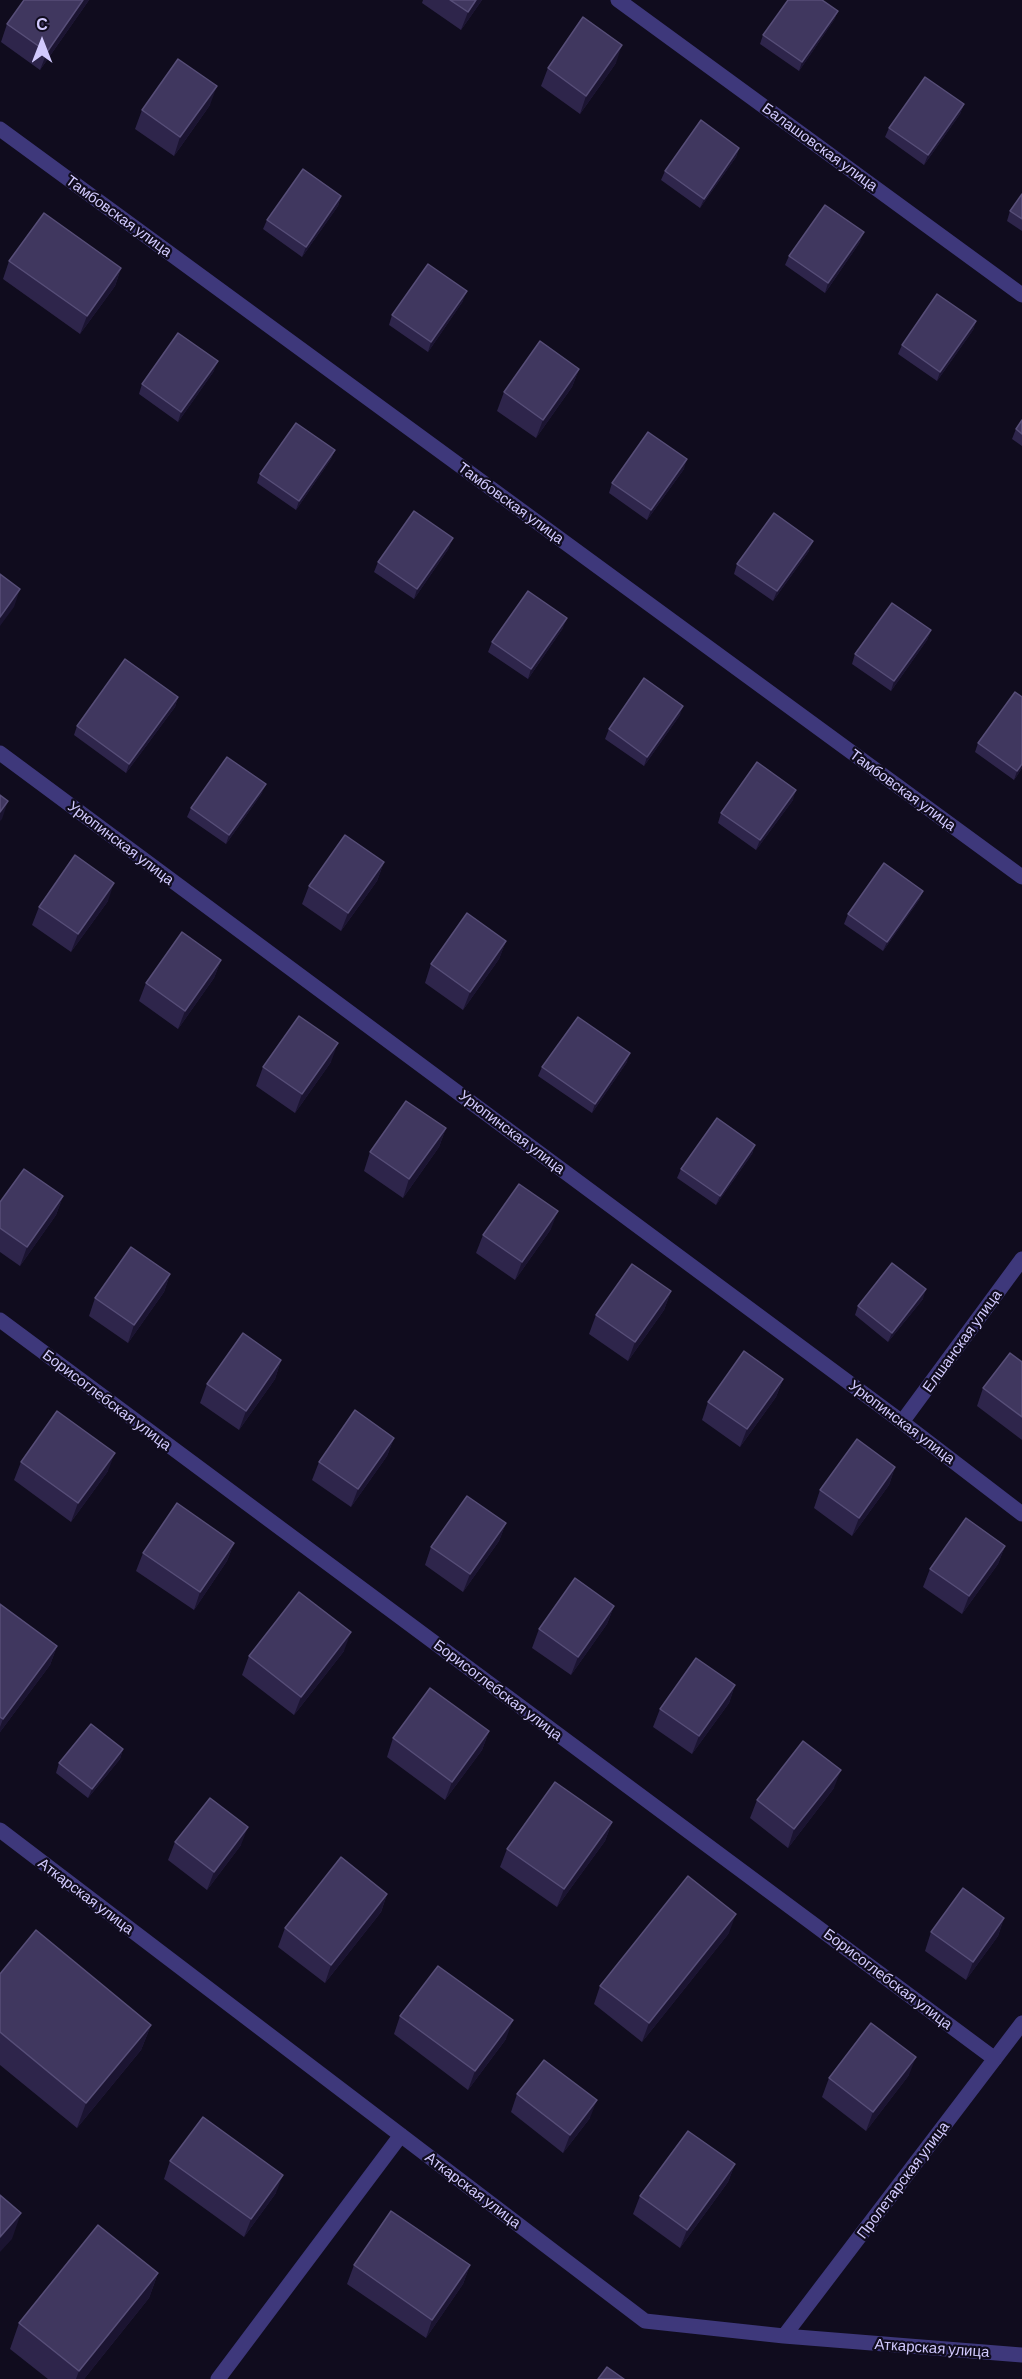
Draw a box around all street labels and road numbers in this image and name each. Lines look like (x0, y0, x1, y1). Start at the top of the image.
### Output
street label: Балашовская улица (759, 99, 881, 195)
street label: Тамбовская улица (62, 171, 176, 261)
street label: Тамбовская улица (454, 458, 568, 548)
street label: Тамбовская улица (846, 745, 960, 835)
street label: Урюпинская улица (64, 797, 178, 889)
street label: Урюпинская улица (455, 1086, 569, 1178)
street label: Елшанская улица (919, 1286, 1005, 1396)
street label: Борисоглебская улица (39, 1346, 175, 1454)
street label: Урюпинская улица (845, 1376, 959, 1468)
street label: Борисоглебская улица (430, 1636, 566, 1744)
street label: Аткарская улица (35, 1854, 137, 1938)
street label: Борисоглебская улица (820, 1925, 956, 2033)
street label: Пролетарская улица (853, 2118, 953, 2242)
street label: Аткарская улица (422, 2148, 524, 2232)
street label: Аткарская улица (874, 2335, 990, 2361)

